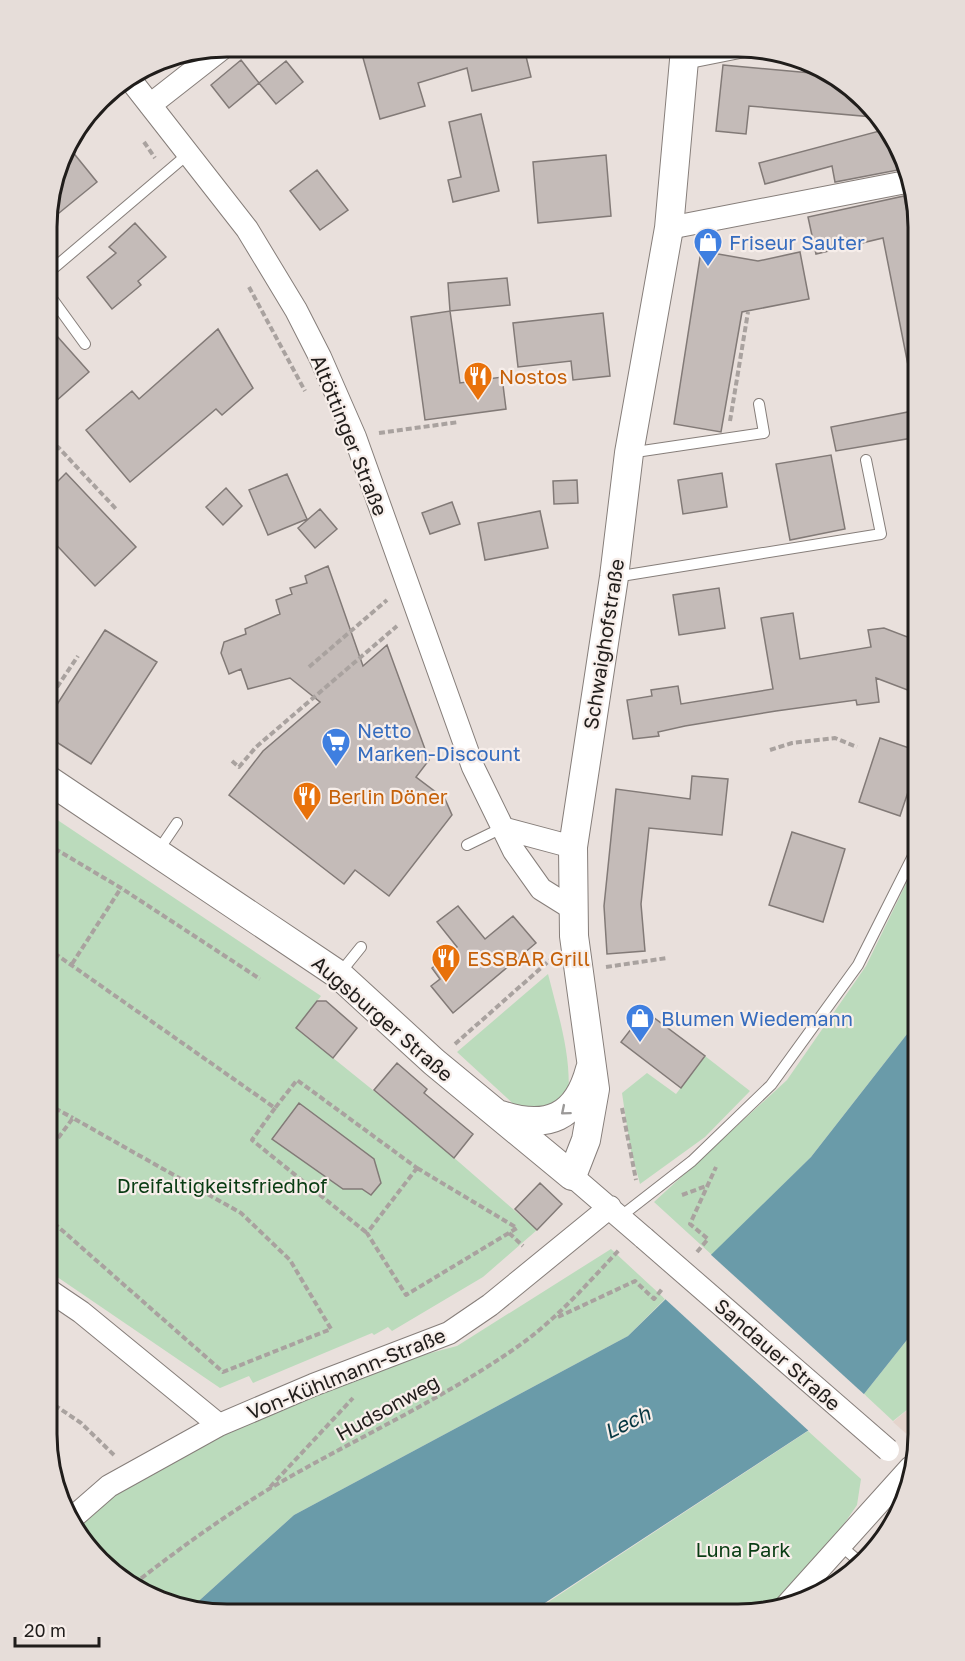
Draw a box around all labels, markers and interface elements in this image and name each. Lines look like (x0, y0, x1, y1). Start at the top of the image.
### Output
shop icon: Friseur Sauter (692, 226, 724, 268)
place label: Friseur Sauter (729, 230, 865, 254)
street label: Altöttinger Straße (307, 351, 393, 519)
restaurant icon: Nostos (462, 360, 494, 402)
place label: Nostos (499, 364, 567, 388)
street label: Schwaighofstraße (578, 557, 628, 731)
place label: Netto Marken-Discount (357, 718, 521, 765)
supermarket icon: Netto Marken-Discount (320, 726, 352, 768)
restaurant icon: Berlin Döner (291, 780, 323, 822)
place label: Berlin Döner (328, 784, 448, 808)
restaurant icon: ESSBAR Grill (430, 942, 462, 984)
place label: ESSBAR Grill (467, 946, 590, 970)
street label: Augsburger Straße (308, 950, 458, 1086)
shop icon: Blumen Wiedemann (624, 1002, 656, 1044)
place label: Blumen Wiedemann (661, 1006, 853, 1030)
one-way arrow (561, 1104, 572, 1115)
park label: Dreifaltigkeitsfriedhof (117, 1173, 327, 1197)
street label: Sandauer Straße (710, 1293, 846, 1415)
street label: Von-Kühlmann-Straße (243, 1322, 449, 1424)
street label: Hudsonweg (331, 1369, 443, 1445)
water label: Lech (600, 1399, 655, 1444)
park label: Luna Park (696, 1537, 791, 1561)
scale bar (15, 1610, 99, 1648)
text: 20 m (24, 1619, 66, 1641)

